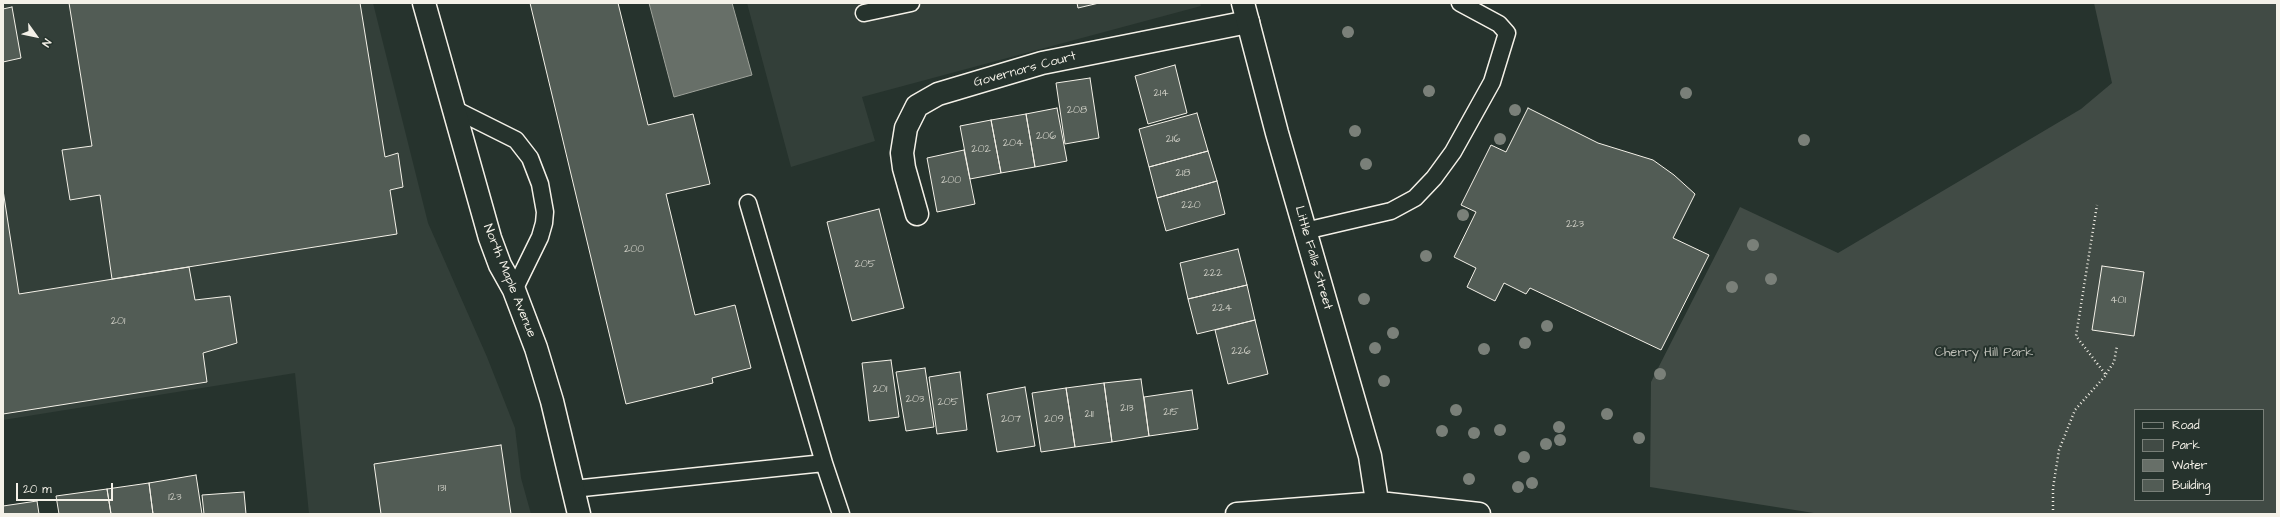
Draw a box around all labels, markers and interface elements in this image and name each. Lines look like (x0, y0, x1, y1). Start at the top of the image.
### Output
north arrow (16, 16, 56, 56)
text: N (38, 36, 55, 50)
street label: Governors Court (972, 49, 1078, 91)
house number: 214 (1153, 87, 1169, 101)
house number: 208 (1067, 104, 1087, 118)
house number: 206 (1036, 130, 1056, 144)
house number: 216 (1166, 133, 1180, 147)
house number: 204 (1003, 137, 1023, 151)
house number: 202 (971, 143, 991, 157)
house number: 218 (1176, 167, 1190, 181)
house number: 200 (941, 174, 961, 188)
house number: 220 (1181, 199, 1201, 213)
street label: Little Falls Street (1291, 204, 1335, 312)
house number: 223 (1566, 218, 1584, 232)
street label: North Maple Avenue (479, 222, 539, 340)
house number: 200 (624, 243, 644, 257)
house number: 205 (854, 258, 876, 272)
house number: 222 (1204, 267, 1222, 281)
house number: 401 (2110, 294, 2126, 308)
house number: 224 (1212, 302, 1232, 316)
house number: 201 (111, 315, 125, 329)
house number: 226 (1231, 345, 1251, 359)
park label: Cherry Hill Park (1935, 345, 2033, 361)
house number: 201 (873, 383, 887, 397)
house number: 203 (906, 393, 924, 407)
house number: 205 (937, 396, 959, 410)
house number: 213 (1120, 402, 1134, 416)
house number: 215 (1163, 406, 1179, 420)
house number: 211 (1084, 408, 1094, 422)
legend (2134, 409, 2264, 501)
house number: 207 (1001, 413, 1021, 427)
house number: 209 (1044, 413, 1064, 427)
text: Road (2172, 417, 2200, 434)
text: Park (2172, 437, 2200, 454)
text: Water (2172, 457, 2207, 474)
scale bar (18, 475, 115, 501)
text: Building (2172, 477, 2210, 494)
text: 20 m (23, 481, 52, 498)
house number: 131 (438, 482, 446, 496)
house number: 123 (168, 491, 182, 505)

